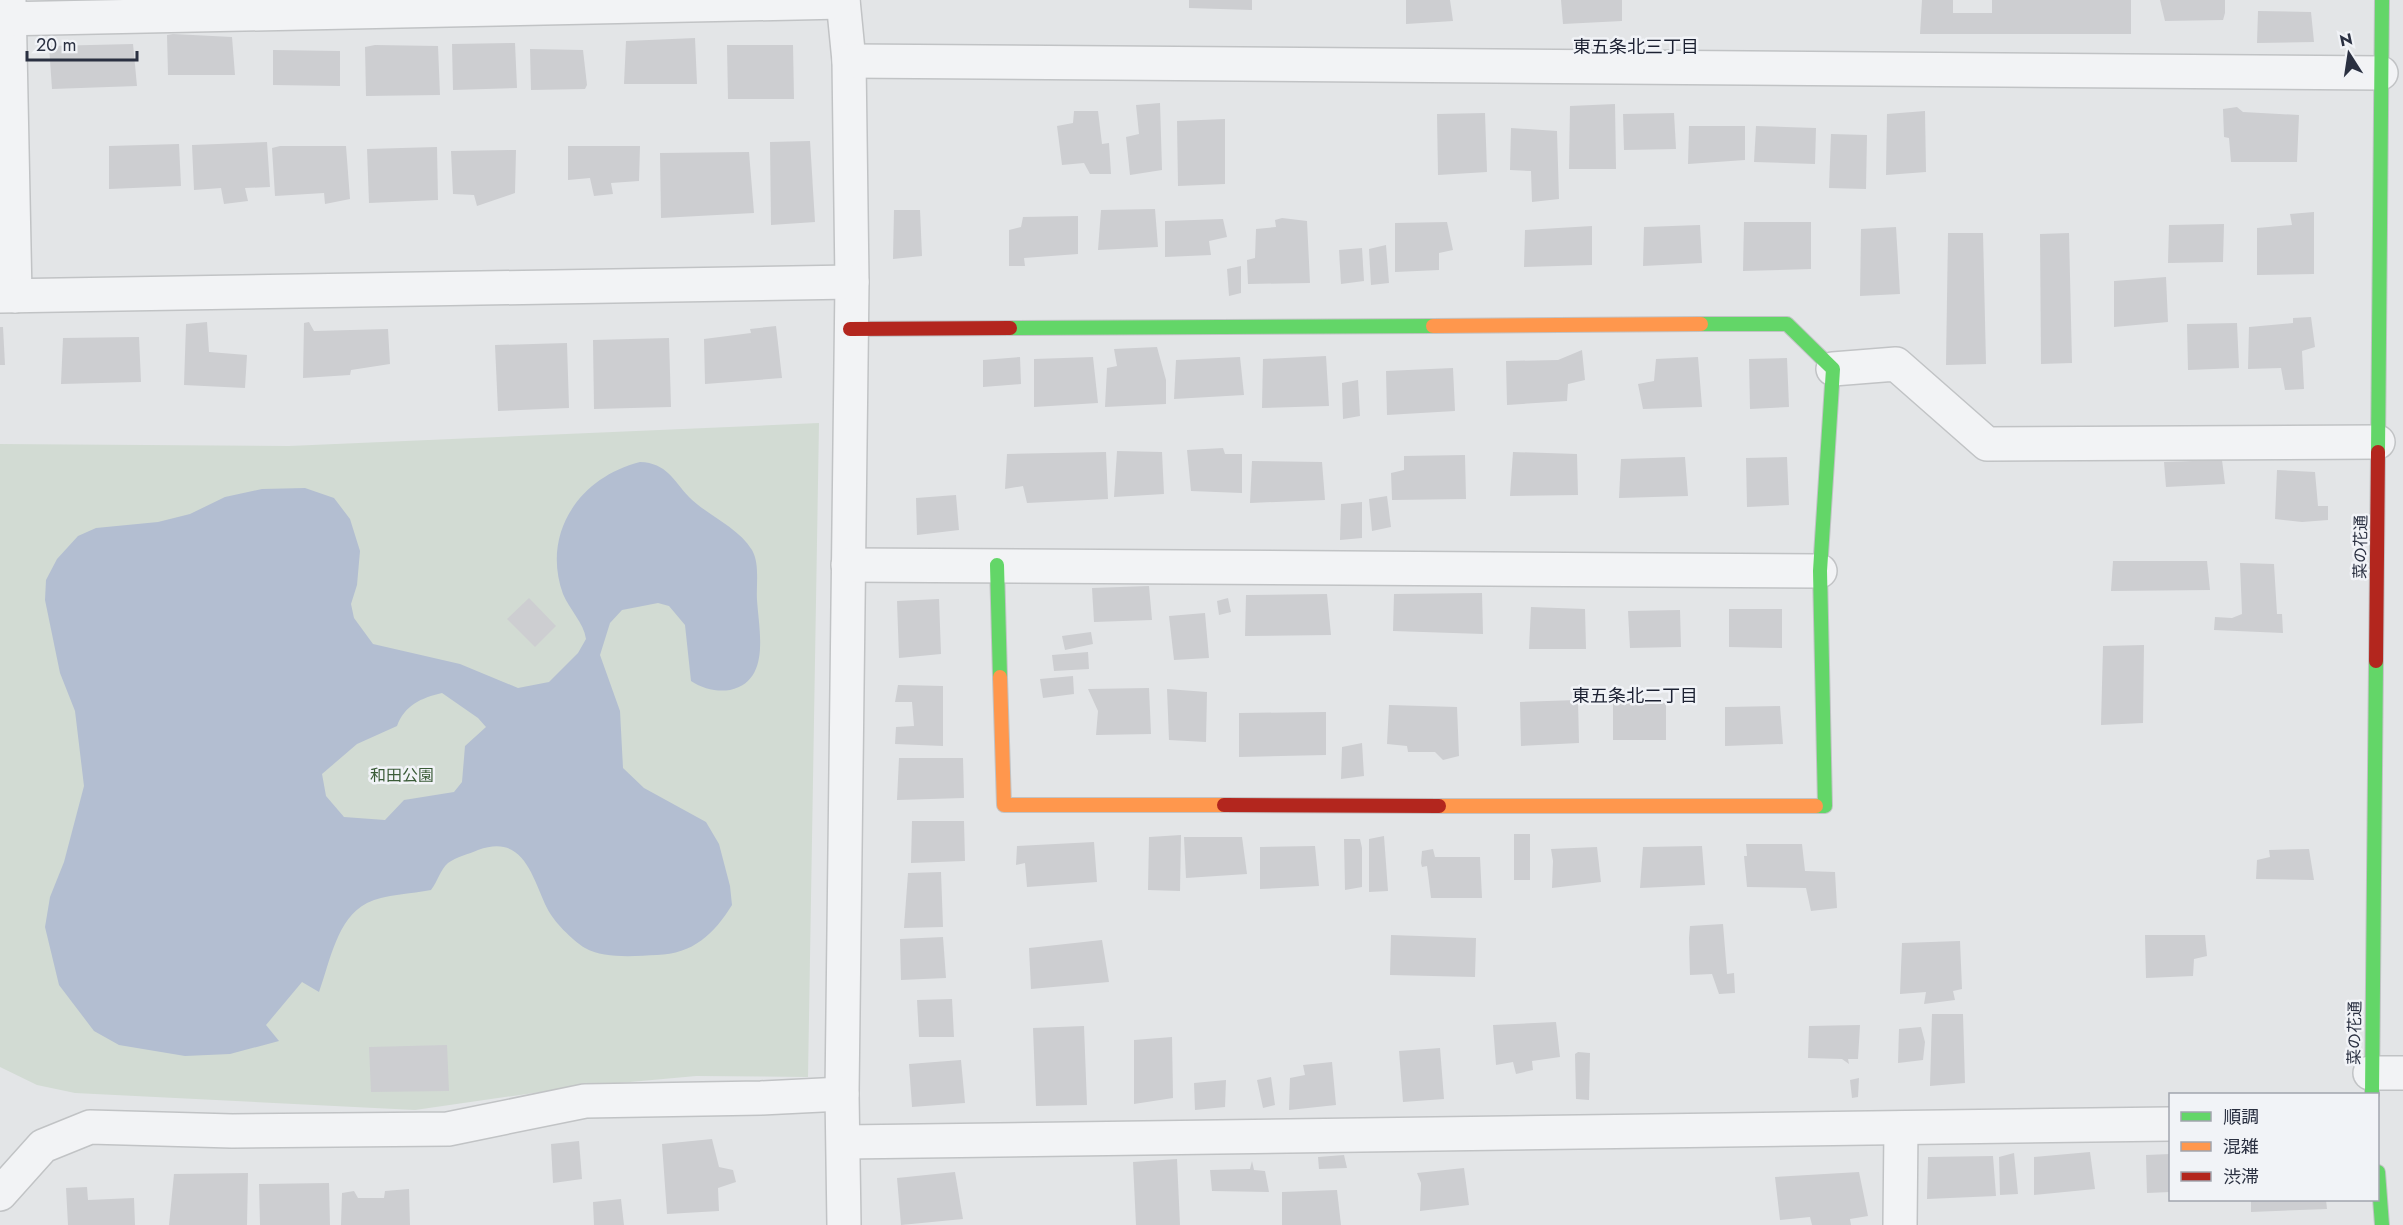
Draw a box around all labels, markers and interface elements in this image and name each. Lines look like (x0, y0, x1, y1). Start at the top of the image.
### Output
scale bar (27, 24, 136, 62)
north arrow (2319, 24, 2379, 84)
text: N (2337, 27, 2355, 52)
text: 20 m (36, 32, 76, 58)
district label: 東五条北三丁目 (1573, 34, 1699, 60)
street label: 菜の花通 (2348, 515, 2373, 579)
district label: 東五条北二丁目 (1572, 683, 1698, 709)
park label: 和田公園 (370, 764, 434, 787)
street label: 菜の花通 (2342, 1001, 2367, 1065)
legend (2169, 1093, 2379, 1201)
text: 順調 (2223, 1104, 2259, 1130)
text: 混雑 (2223, 1134, 2259, 1160)
text: 渋滞 (2223, 1164, 2259, 1190)

